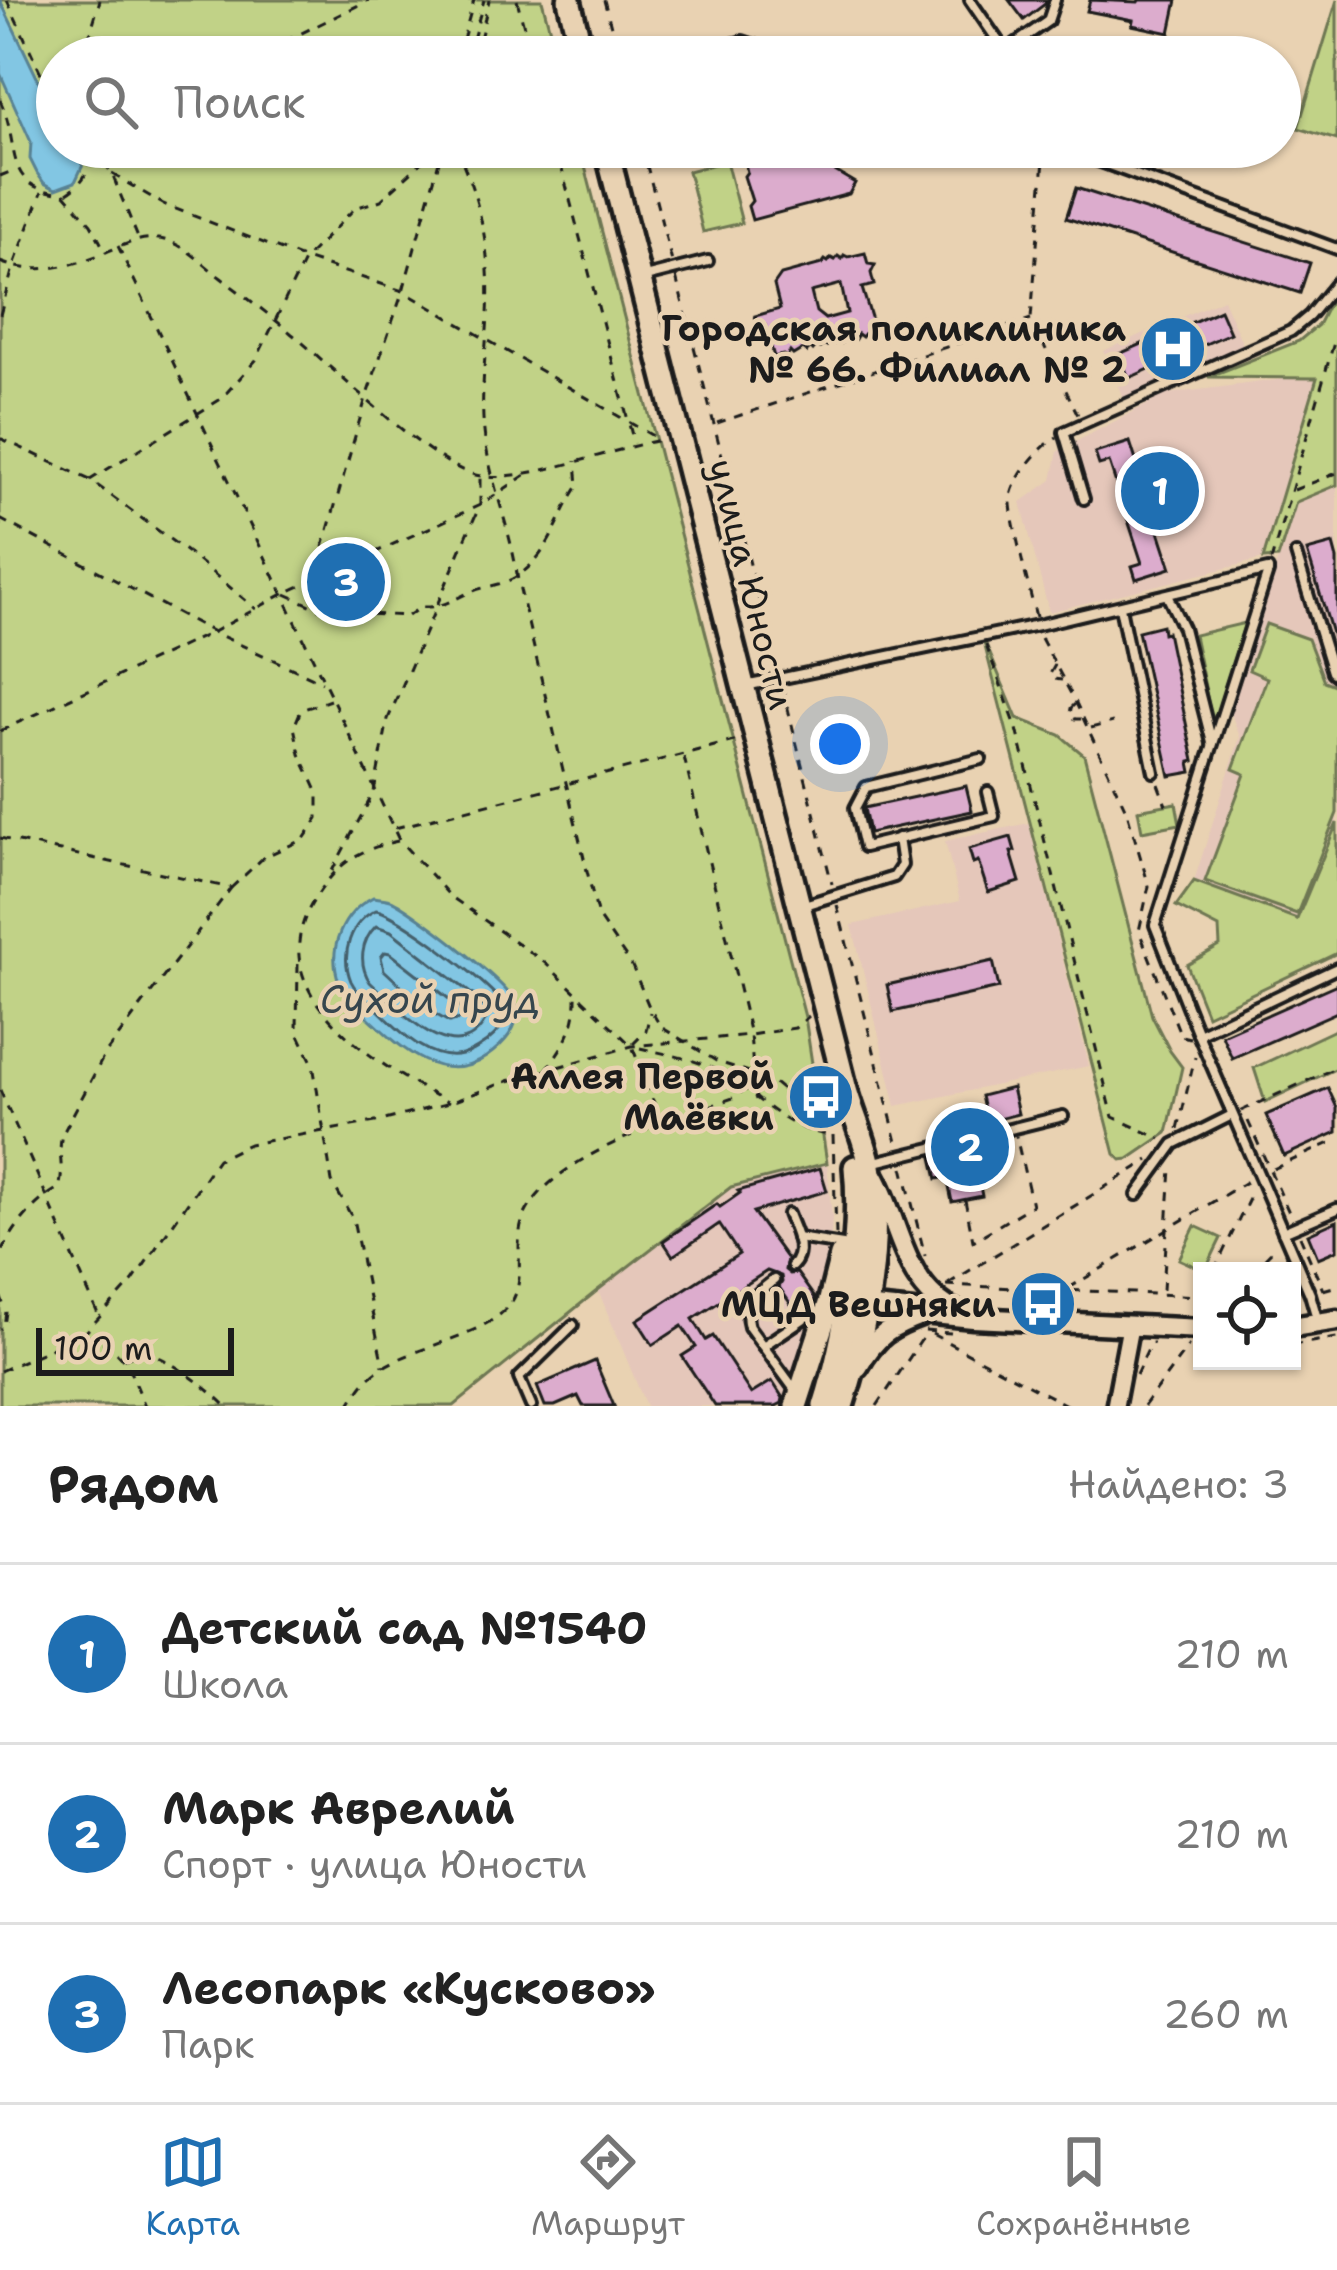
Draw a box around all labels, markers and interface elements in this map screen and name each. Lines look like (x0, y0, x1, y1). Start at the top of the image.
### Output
search box (36, 36, 1301, 168)
icon: search (78, 69, 144, 135)
text: Поиск (174, 72, 305, 132)
place label: Городская поликлиника № 66. Филиал № 2 (661, 304, 1126, 394)
hospital icon: Городская поликлиника № 66. Филиал № 2 (1138, 314, 1208, 384)
pin: 1 (1121, 446, 1199, 536)
street label: улица Юности (697, 454, 806, 715)
pin: 3 (307, 537, 385, 627)
your location (810, 714, 870, 774)
water label: Сухой пруд (320, 973, 540, 1025)
place label: Аллея Первой Маёвки (510, 1052, 774, 1142)
bus stop icon: Аллея Первой Маёвки (786, 1062, 856, 1132)
pin: 2 (931, 1102, 1009, 1192)
map controls (1193, 1262, 1301, 1370)
button: locate (1193, 1262, 1301, 1370)
bus stop icon: МЦД Вешняки (1008, 1269, 1078, 1339)
place label: МЦД Вешняки (721, 1280, 996, 1329)
scale bar (36, 1322, 234, 1375)
text: 100 m (54, 1326, 153, 1371)
text: Рядом (48, 1450, 219, 1518)
text: Найдено: 3 (1068, 1458, 1289, 1510)
text: Детский сад №1540 (162, 1598, 648, 1658)
text: 1 (78, 1628, 96, 1680)
text: 210 m (1174, 1628, 1289, 1680)
text: Школа (162, 1658, 288, 1710)
text: Марк Аврелий (162, 1778, 515, 1838)
text: 2 (73, 1808, 101, 1860)
text: 210 m (1174, 1808, 1289, 1860)
text: Спорт · улица Юности (162, 1838, 587, 1890)
text: Лесопарк «Кусково» (162, 1958, 656, 2018)
text: 3 (73, 1988, 101, 2040)
text: 260 m (1163, 1988, 1289, 2040)
text: Парк (162, 2018, 255, 2070)
tab: Карта (146, 2129, 240, 2246)
tab: Маршрут (531, 2129, 685, 2246)
tab: Сохранённые (976, 2129, 1191, 2246)

